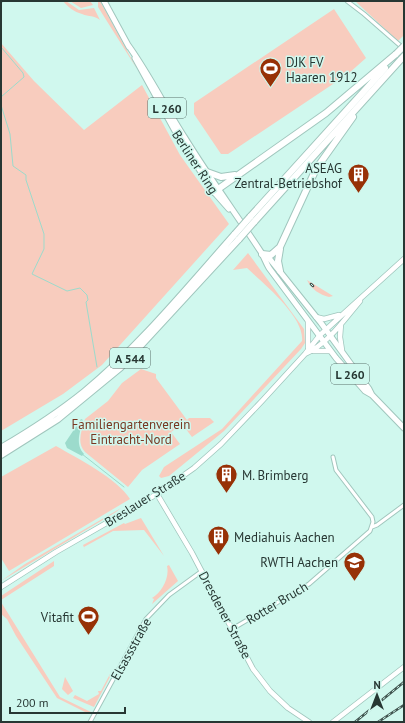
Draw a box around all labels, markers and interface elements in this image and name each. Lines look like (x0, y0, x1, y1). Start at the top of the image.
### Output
place label: DJK FV Haaren 1912 (286, 54, 358, 86)
sports icon: DJK FV Haaren 1912 (258, 56, 284, 89)
road number: L 260 (148, 98, 186, 118)
street label: Berliner Ring (168, 127, 222, 197)
place label: ASEAG Zentral-Betriebshof (234, 160, 343, 192)
building icon: ASEAG Zentral-Betriebshof (345, 162, 371, 195)
road number: A 544 (110, 348, 150, 368)
road number: L 260 (331, 364, 369, 384)
park label: Familiengartenverein Eintracht-Nord (72, 416, 190, 448)
building icon: M. Brimberg (214, 462, 240, 495)
street label: Breslauer Straße (101, 467, 189, 531)
place label: M. Brimberg (242, 467, 309, 484)
building icon: Mediahuis Aachen (205, 524, 231, 557)
place label: Mediahuis Aachen (234, 529, 335, 546)
school or university icon: RWTH Aachen (341, 549, 367, 582)
place label: RWTH Aachen (260, 554, 338, 571)
street label: Dresdener Straße (195, 568, 255, 662)
street label: Rotter Bruch (243, 578, 311, 628)
sports icon: Vitafit (76, 604, 102, 637)
place label: Vitafit (40, 609, 75, 626)
street label: Elsassstraße (107, 615, 155, 683)
north arrow (357, 675, 397, 715)
text: N (373, 678, 381, 692)
scale bar (10, 689, 125, 715)
text: 200 m (16, 695, 49, 710)

